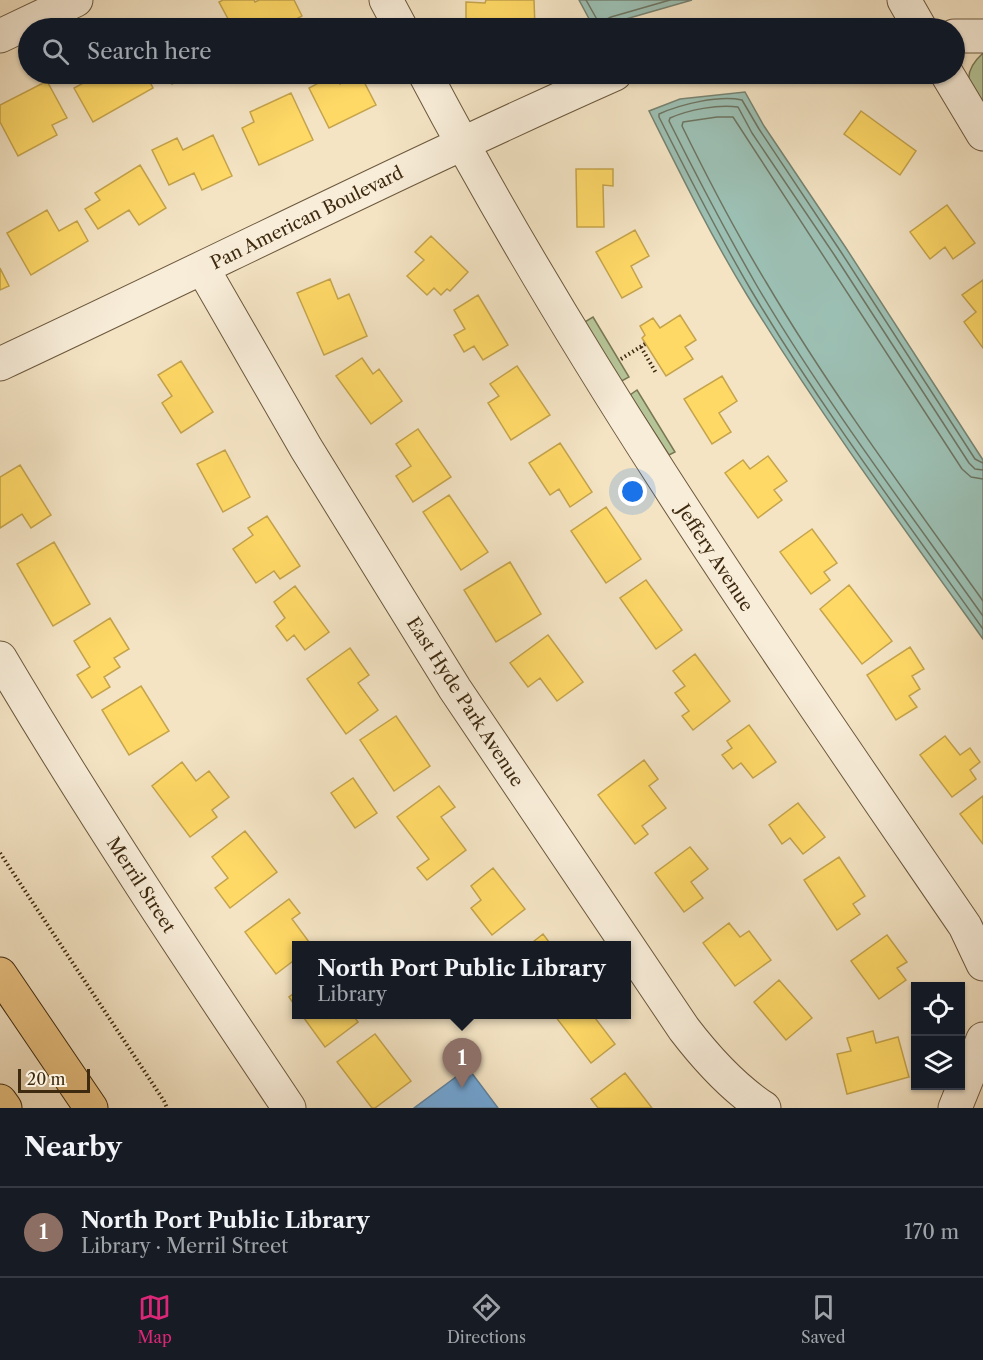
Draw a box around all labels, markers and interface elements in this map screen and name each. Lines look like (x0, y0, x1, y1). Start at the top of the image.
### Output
search box (18, 18, 965, 84)
icon: search (39, 35, 72, 68)
text: Search here (87, 38, 212, 65)
street label: Pan American Boulevard (207, 162, 407, 274)
your location (618, 477, 647, 506)
street label: Jeffery Avenue (670, 498, 758, 616)
street label: East Hyde Park Avenue (402, 613, 528, 791)
street label: Merril Street (102, 833, 180, 937)
popup (292, 941, 631, 1019)
text: North Port Public Library (317, 955, 606, 982)
text: Library (317, 982, 387, 1006)
map controls (911, 982, 965, 1090)
button: locate (911, 982, 965, 1036)
button: layers (911, 1036, 965, 1090)
pin: 1 (442, 1038, 482, 1088)
scale bar (18, 1066, 90, 1094)
text: 20 m (27, 1069, 66, 1089)
text: Nearby (24, 1131, 122, 1163)
text: North Port Public Library (81, 1207, 370, 1234)
text: 1 (39, 1220, 48, 1244)
text: 170 m (904, 1220, 959, 1244)
text: Library · Merril Street (81, 1234, 288, 1258)
tab: Map (138, 1291, 172, 1347)
tab: Directions (447, 1291, 526, 1347)
tab: Saved (801, 1291, 845, 1347)

